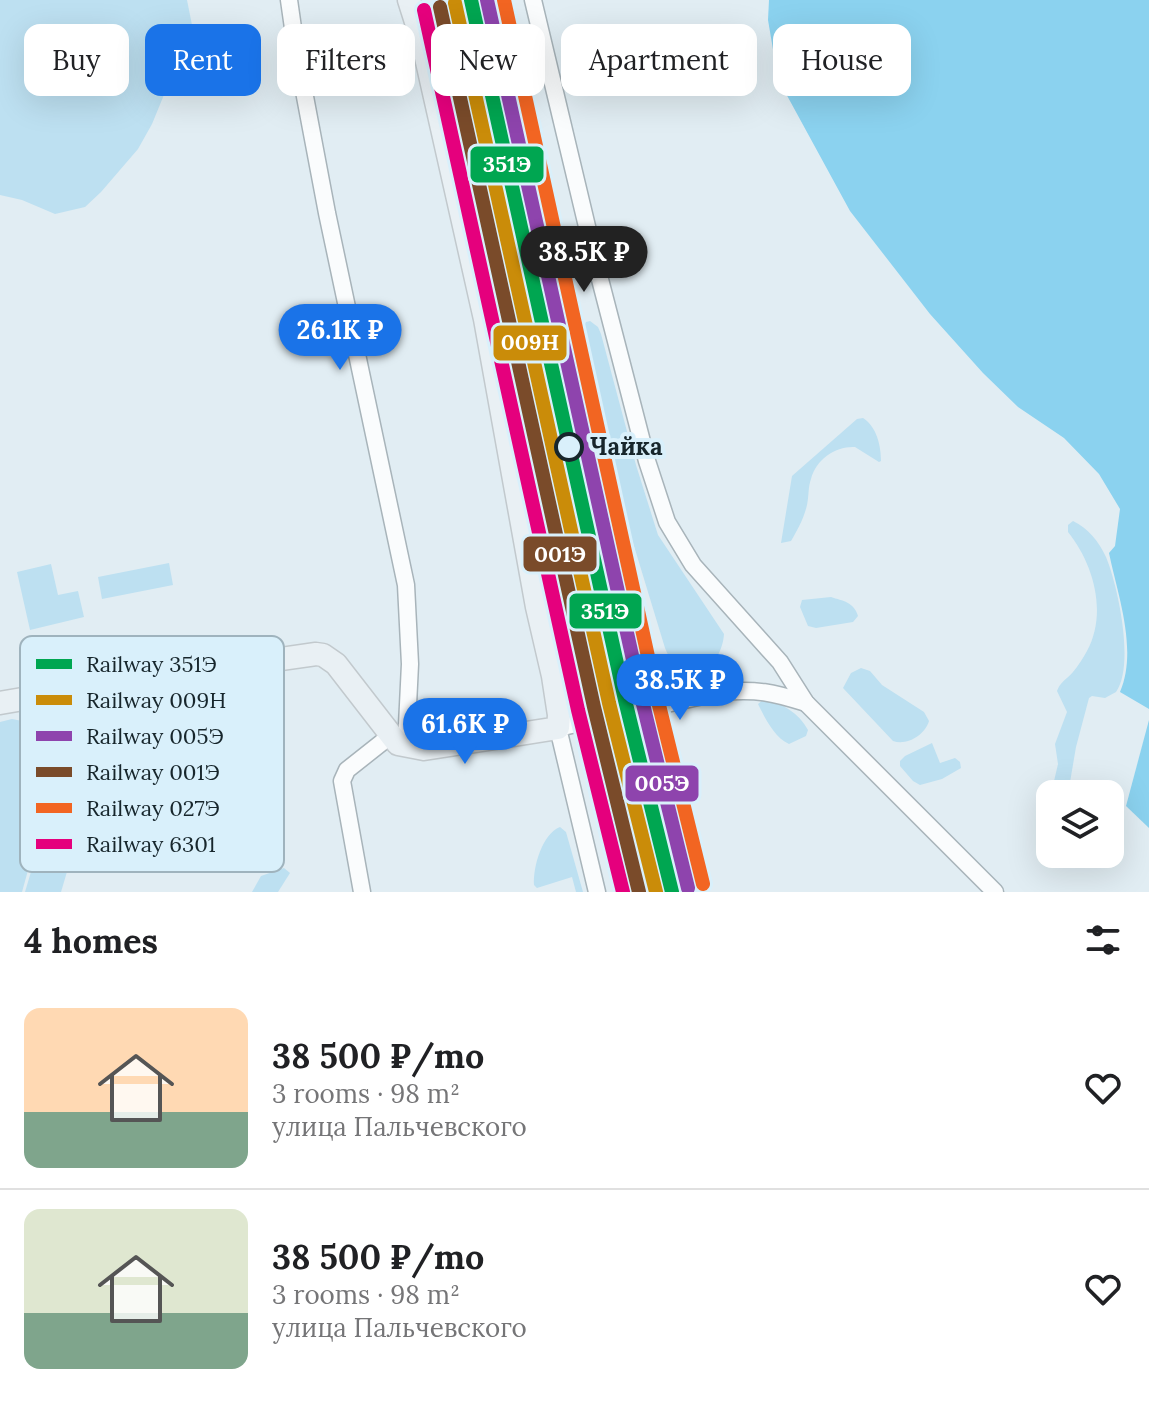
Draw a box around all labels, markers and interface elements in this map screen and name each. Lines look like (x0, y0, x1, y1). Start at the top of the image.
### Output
chip: Buy (24, 24, 129, 96)
chip: Rent (145, 24, 261, 96)
chip: Filters (277, 24, 415, 96)
chip: New (431, 24, 545, 96)
chip: Apartment (561, 24, 757, 96)
chip: House (773, 24, 911, 96)
line badge: 351Э (469, 145, 545, 184)
text: 351Э (483, 150, 531, 178)
pin: 38.5K ₽ (510, 226, 658, 294)
text: 38.5K ₽ (539, 235, 629, 268)
pin: 26.1K ₽ (266, 304, 414, 372)
text: 26.1K ₽ (297, 313, 383, 346)
line badge: 009Н (492, 324, 568, 362)
text: 009Н (501, 328, 559, 356)
place label: Чайка (590, 431, 663, 462)
marker: Чайка (555, 433, 583, 461)
line badge: 001Э (522, 535, 598, 573)
text: 001Э (534, 540, 586, 568)
line badge: 351Э (568, 592, 643, 630)
text: 351Э (581, 597, 629, 625)
legend (20, 636, 284, 872)
text: Railway 351Э (86, 650, 217, 678)
pin: 38.5K ₽ (606, 654, 754, 722)
text: 38.5K ₽ (635, 663, 725, 696)
text: Railway 009Н (86, 686, 226, 714)
pin: 61.6K ₽ (391, 698, 539, 766)
text: 61.6K ₽ (421, 707, 509, 740)
text: Railway 005Э (86, 722, 224, 750)
text: Railway 001Э (86, 758, 220, 786)
line badge: 005Э (624, 764, 700, 803)
text: 005Э (634, 769, 690, 797)
map controls (1036, 780, 1124, 868)
button: layers (1036, 780, 1124, 868)
text: Railway 027Э (86, 794, 220, 822)
text: Railway 6301 (86, 830, 216, 858)
icon: filters (1081, 918, 1125, 962)
text: 4 homes (24, 919, 158, 962)
text: 38 500 ₽/mo (272, 1034, 484, 1077)
icon: home (88, 1040, 184, 1136)
icon: heart (1081, 1066, 1125, 1110)
text: 3 rooms · 98 m² (272, 1077, 460, 1110)
text: улица Пальчевского (272, 1110, 527, 1143)
text: 38 500 ₽/mo (272, 1235, 484, 1278)
icon: home (88, 1241, 184, 1337)
icon: heart (1081, 1267, 1125, 1311)
text: 3 rooms · 98 m² (272, 1278, 460, 1311)
text: улица Пальчевского (272, 1311, 527, 1344)

